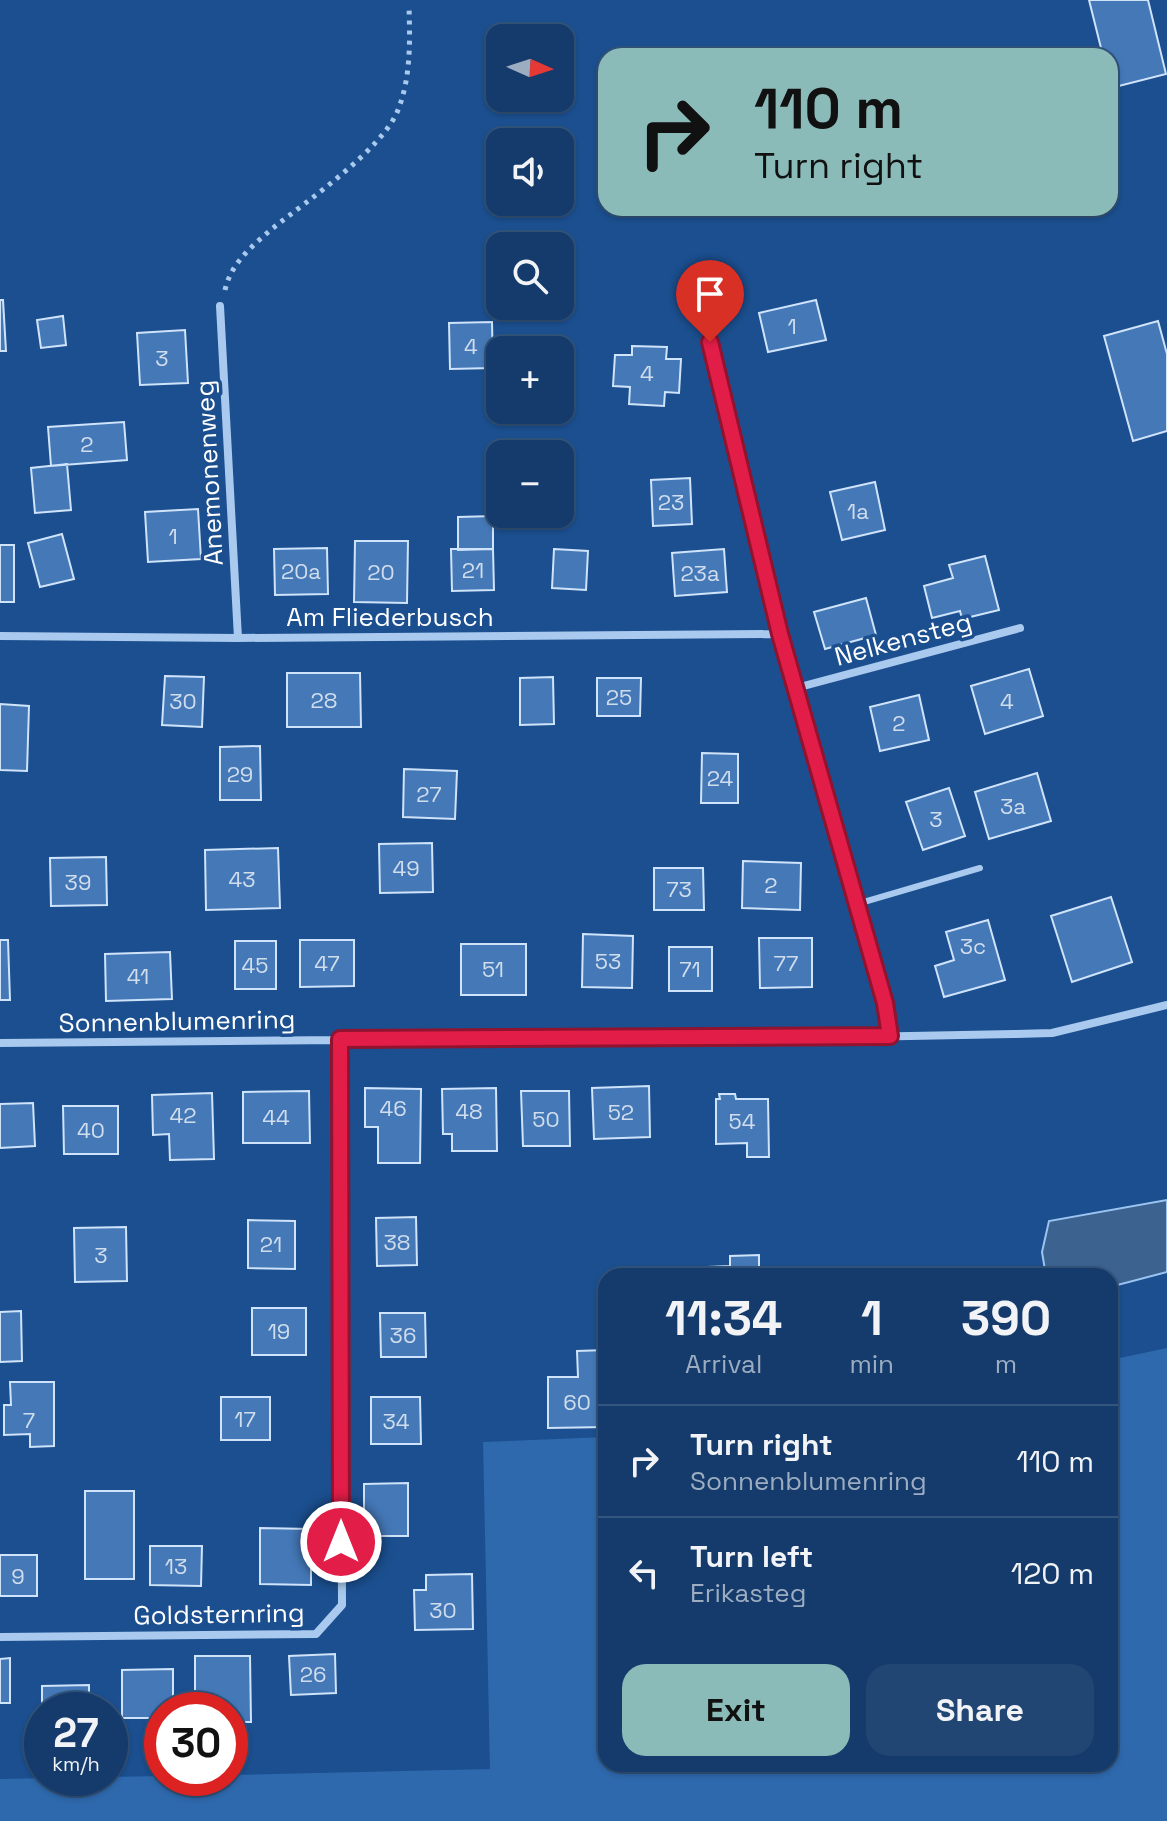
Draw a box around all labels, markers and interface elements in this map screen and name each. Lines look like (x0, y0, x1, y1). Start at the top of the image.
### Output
north arrow (486, 24, 574, 112)
map controls (486, 24, 574, 528)
text: 110 m (754, 73, 903, 144)
icon: right (622, 80, 726, 184)
button: sound (486, 128, 574, 216)
text: Turn right (754, 143, 923, 189)
button: search (486, 232, 574, 320)
pin (676, 260, 744, 342)
icon: arrive (688, 272, 732, 316)
house number: 1 (787, 312, 797, 340)
house number: 4 (464, 332, 478, 360)
button: + (486, 336, 574, 424)
house number: 3 (155, 344, 169, 372)
house number: 4 (640, 359, 654, 387)
street label: Anemonenweg (187, 379, 231, 567)
house number: 2 (80, 430, 94, 458)
button: − (486, 440, 574, 528)
house number: 23 (658, 488, 684, 516)
house number: 1a (847, 497, 869, 525)
house number: 1 (168, 522, 178, 550)
house number: 21 (462, 556, 484, 584)
house number: 20a (281, 557, 321, 585)
house number: 20 (367, 558, 395, 586)
house number: 23a (680, 559, 720, 587)
street label: Am Fliederbusch (286, 600, 494, 634)
street label: Nelkensteg (831, 604, 975, 674)
house number: 25 (606, 683, 632, 711)
house number: 28 (311, 686, 337, 714)
house number: 30 (169, 687, 197, 715)
house number: 4 (1000, 687, 1014, 715)
house number: 2 (892, 709, 906, 737)
house number: 29 (227, 760, 253, 788)
house number: 24 (707, 764, 733, 792)
house number: 27 (416, 780, 442, 808)
house number: 3a (1000, 792, 1026, 820)
house number: 3 (929, 805, 943, 833)
house number: 49 (392, 854, 420, 882)
house number: 43 (228, 865, 256, 893)
house number: 39 (65, 868, 91, 896)
house number: 2 (764, 871, 778, 899)
house number: 73 (666, 875, 692, 903)
house number: 3c (960, 932, 986, 960)
house number: 53 (595, 947, 621, 975)
house number: 47 (314, 949, 340, 977)
house number: 77 (774, 949, 798, 977)
house number: 45 (242, 951, 268, 979)
house number: 51 (482, 955, 504, 983)
house number: 71 (679, 955, 701, 983)
house number: 41 (127, 962, 149, 990)
street label: Sonnenblumenring (58, 1002, 296, 1040)
house number: 46 (379, 1094, 407, 1122)
house number: 48 (455, 1097, 483, 1125)
house number: 52 (608, 1098, 634, 1126)
house number: 42 (169, 1101, 197, 1129)
house number: 44 (262, 1103, 290, 1131)
house number: 50 (532, 1105, 560, 1133)
house number: 54 (729, 1107, 756, 1135)
house number: 40 (77, 1116, 105, 1144)
house number: 38 (384, 1228, 411, 1256)
house number: 21 (260, 1230, 282, 1258)
house number: 3 (94, 1241, 108, 1269)
text: 11:34 (665, 1288, 782, 1349)
text: 1 (861, 1288, 883, 1349)
text: 390 (961, 1288, 1051, 1349)
house number: 19 (268, 1317, 290, 1345)
house number: 36 (390, 1321, 416, 1349)
text: Arrival (685, 1347, 762, 1381)
text: min (849, 1347, 894, 1381)
text: m (995, 1347, 1017, 1381)
house number: 60 (563, 1388, 591, 1416)
house number: 17 (234, 1405, 256, 1433)
house number: 7 (23, 1406, 35, 1434)
house number: 34 (382, 1407, 410, 1435)
text: Turn right (690, 1425, 833, 1464)
icon: right (622, 1439, 666, 1483)
text: 110 m (1016, 1442, 1094, 1481)
text: Sonnenblumenring (690, 1464, 927, 1498)
position arrow (299, 1500, 383, 1584)
text: Turn left (690, 1537, 813, 1576)
icon: left (622, 1551, 666, 1595)
house number: 13 (165, 1552, 187, 1580)
text: 120 m (1011, 1554, 1094, 1593)
house number: 9 (11, 1562, 25, 1590)
text: Erikasteg (690, 1576, 806, 1610)
street label: Goldsternring (133, 1596, 305, 1632)
house number: 30 (429, 1596, 457, 1624)
house number: 26 (300, 1660, 326, 1688)
button: Exit (622, 1664, 850, 1756)
button: Share (866, 1664, 1094, 1756)
speed limit sign: 30 (144, 1692, 248, 1796)
text: 27 (53, 1708, 99, 1759)
text: km/h (52, 1751, 100, 1777)

